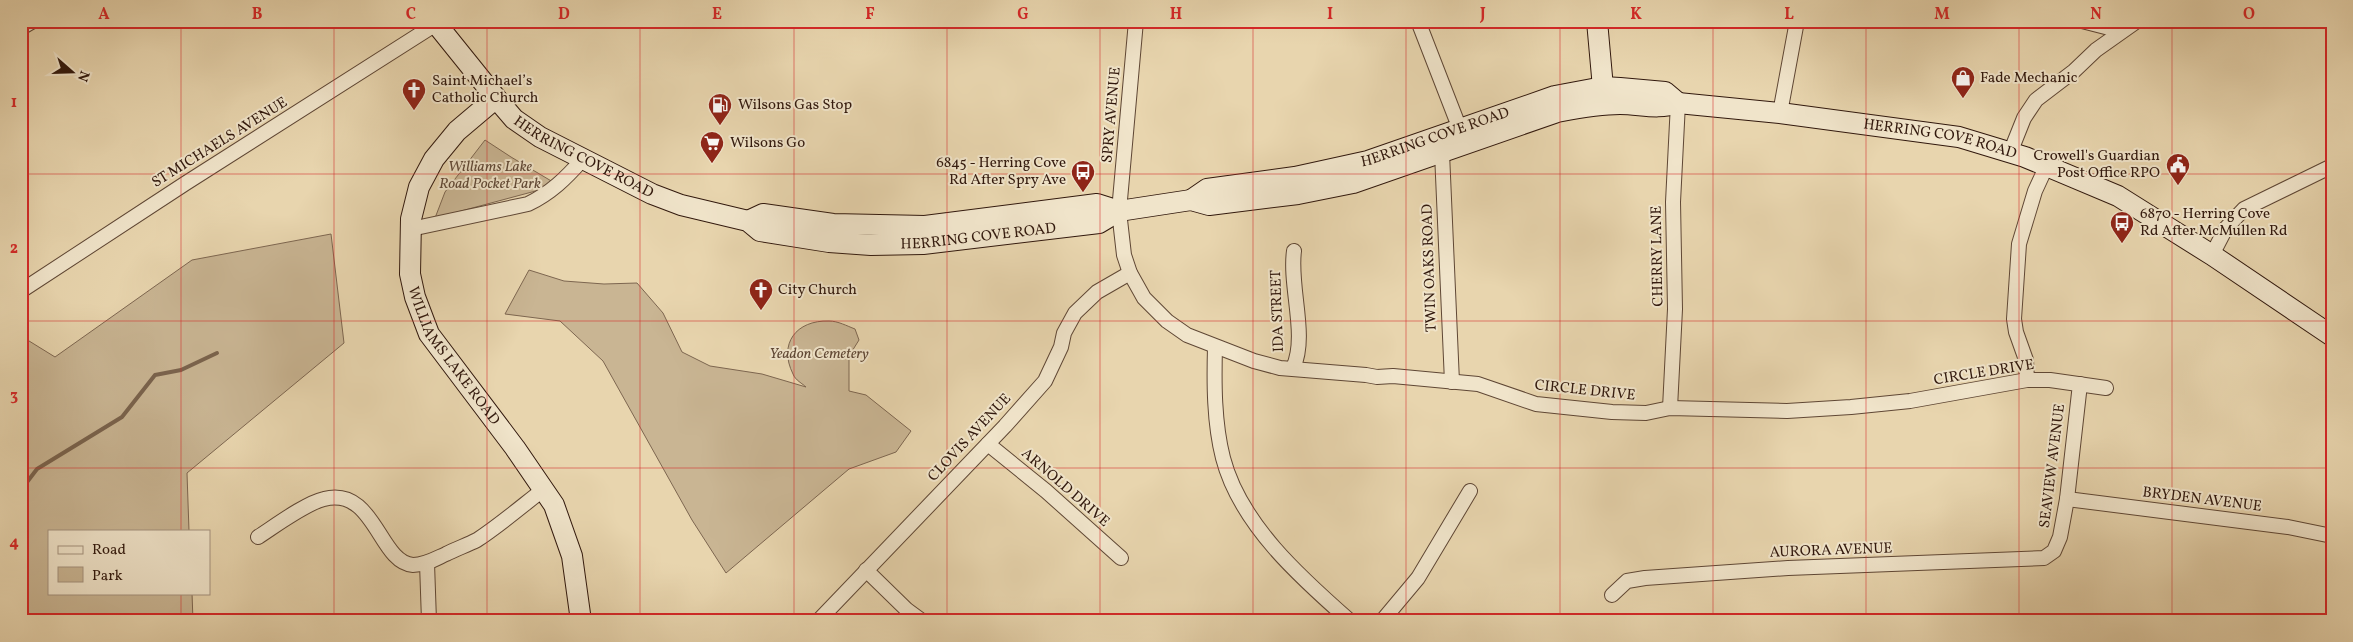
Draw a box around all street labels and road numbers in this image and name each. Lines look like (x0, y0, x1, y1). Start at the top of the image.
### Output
street label: SPRY AVENUE (1097, 66, 1127, 164)
street label: ST MICHAELS AVENUE (148, 93, 292, 193)
street label: HERRING COVE ROAD (1359, 102, 1512, 173)
street label: HERRING COVE ROAD (509, 111, 657, 204)
street label: HERRING COVE ROAD (1862, 114, 2019, 164)
street label: TWIN OAKS ROAD (1417, 203, 1443, 333)
street label: CHERRY LANE (1647, 205, 1669, 307)
street label: HERRING COVE ROAD (900, 218, 1057, 255)
street label: IDA STREET (1266, 269, 1290, 353)
street label: WILLIAMS LAKE ROAD (402, 284, 505, 430)
street label: CIRCLE DRIVE (1932, 355, 2036, 391)
street label: CIRCLE DRIVE (1533, 375, 1637, 407)
street label: CLOVIS AVENUE (924, 389, 1016, 487)
street label: SEAVIEW AVENUE (2035, 403, 2071, 529)
street label: ARNOLD DRIVE (1016, 444, 1114, 532)
street label: BRYDEN AVENUE (2141, 482, 2263, 518)
street label: AURORA AVENUE (1769, 538, 1893, 564)

